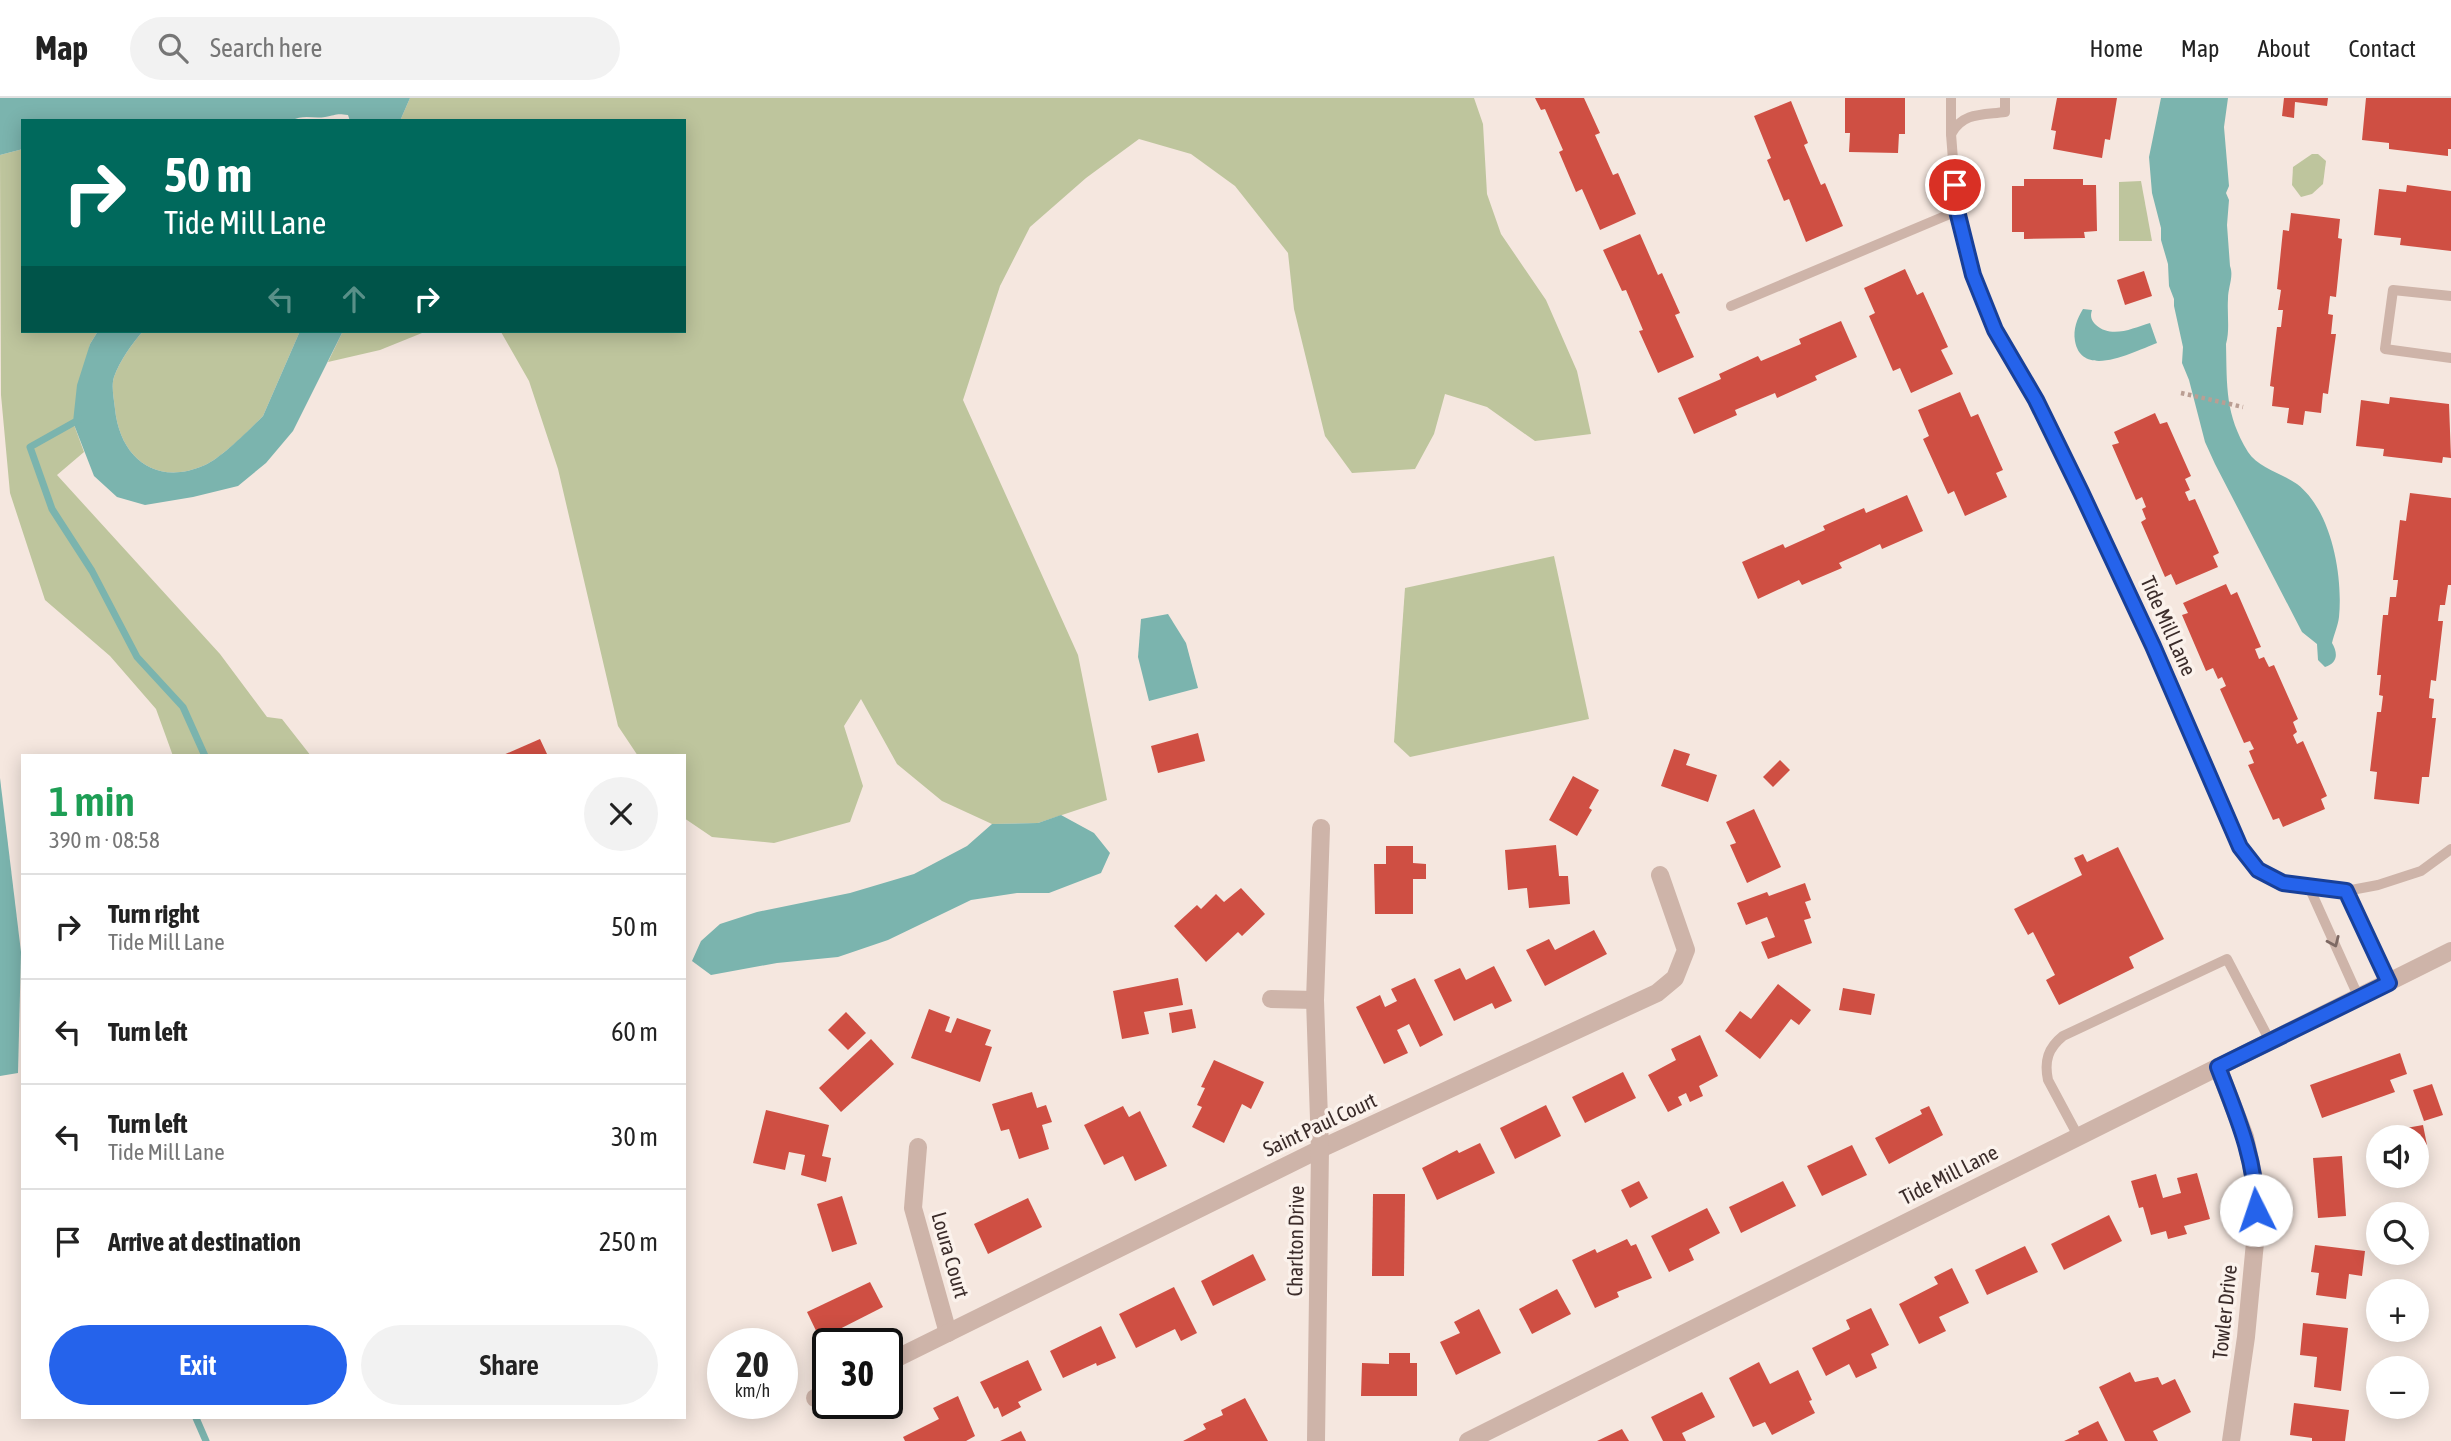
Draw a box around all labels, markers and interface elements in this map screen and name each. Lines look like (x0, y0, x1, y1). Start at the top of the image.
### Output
search box (130, 17, 620, 80)
text: Map (35, 29, 88, 67)
icon: search (154, 29, 192, 67)
text: Search here (210, 33, 322, 63)
text: Home (2089, 35, 2143, 62)
text: Map (2181, 35, 2219, 62)
text: About (2257, 35, 2310, 62)
text: Contact (2348, 35, 2416, 62)
text: 50 m (164, 146, 252, 202)
icon: right (49, 147, 140, 238)
pin (1925, 155, 1985, 215)
icon: arrive (1936, 166, 1974, 204)
text: Tide Mill Lane (164, 204, 326, 241)
icon: left (262, 280, 300, 318)
icon: ahead (335, 280, 373, 318)
icon: right (408, 280, 446, 318)
street label: Tide Mill Lane (2136, 572, 2202, 679)
text: 1 min (49, 777, 135, 825)
button: close (584, 777, 658, 851)
text: 390 m · 08:58 (49, 827, 160, 853)
text: Turn right (108, 899, 199, 929)
icon: right (49, 908, 87, 946)
text: 50 m (611, 912, 658, 942)
text: Tide Mill Lane (108, 929, 225, 955)
one-way arrow (2326, 935, 2340, 948)
icon: left (49, 1013, 87, 1051)
text: Turn left (108, 1017, 188, 1047)
text: 60 m (611, 1017, 658, 1047)
street label: Saint Paul Court (1259, 1087, 1380, 1161)
text: Turn left (108, 1109, 188, 1139)
icon: left (49, 1118, 87, 1156)
text: 30 m (611, 1122, 658, 1152)
map controls (2366, 1125, 2429, 1419)
button: sound (2366, 1125, 2429, 1188)
text: Tide Mill Lane (108, 1139, 225, 1165)
street label: Tide Mill Lane (1896, 1139, 2001, 1209)
position arrow (2219, 1173, 2293, 1247)
street label: Charlton Drive (1282, 1185, 1308, 1297)
button: search (2366, 1202, 2429, 1265)
street label: Loura Court (927, 1209, 975, 1300)
icon: arrive (49, 1223, 87, 1261)
text: Arrive at destination (108, 1227, 301, 1257)
text: 250 m (599, 1227, 658, 1257)
street label: Towler Drive (2207, 1263, 2241, 1360)
button: + (2366, 1279, 2429, 1342)
button: Exit (49, 1325, 347, 1405)
button: Share (361, 1325, 658, 1405)
speed limit sign: 30 (812, 1328, 903, 1419)
text: 20 (736, 1344, 769, 1384)
button: − (2366, 1356, 2429, 1419)
text: km/h (735, 1380, 770, 1401)

